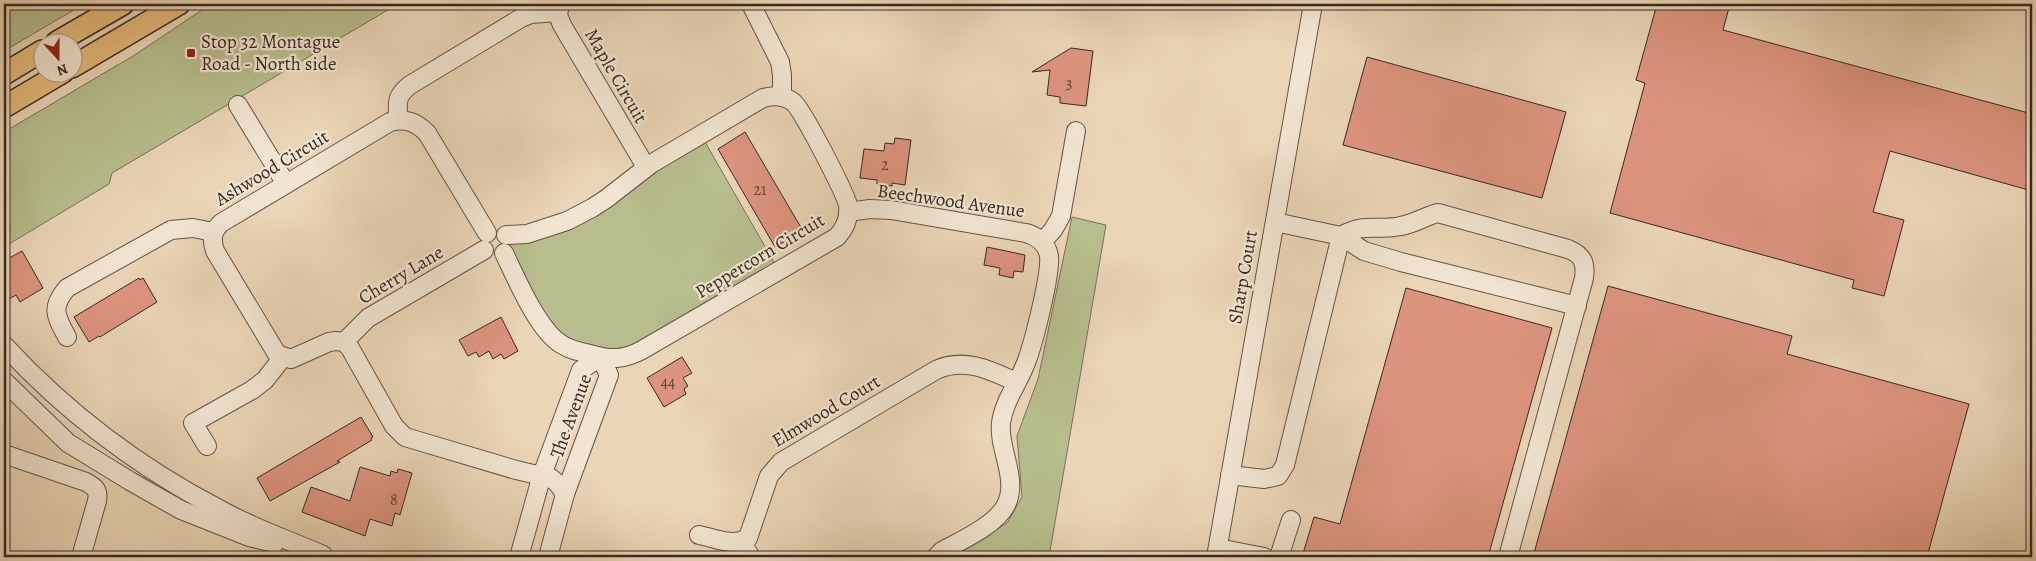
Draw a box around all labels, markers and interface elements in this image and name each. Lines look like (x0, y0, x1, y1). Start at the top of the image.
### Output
street label: Maple Circuit (578, 24, 654, 128)
place label: Stop 32 Montague Road - North side (201, 29, 340, 77)
north arrow (32, 32, 82, 82)
marker: Stop 32 Montague Road - North side (185, 47, 197, 59)
text: N (54, 59, 71, 80)
house number: 3 (1066, 72, 1072, 94)
street label: Ashwood Circuit (209, 124, 334, 213)
house number: 2 (881, 154, 889, 176)
street label: Beechwood Avenue (876, 178, 1026, 224)
house number: 21 (753, 179, 767, 201)
street label: Peppercorn Circuit (691, 207, 829, 305)
street label: Sharp Court (1222, 228, 1264, 326)
street label: Cherry Lane (354, 239, 448, 311)
street label: Elmwood Court (767, 368, 885, 454)
street label: The Avenue (544, 370, 598, 462)
house number: 44 (661, 371, 675, 393)
house number: 8 (390, 489, 398, 511)

